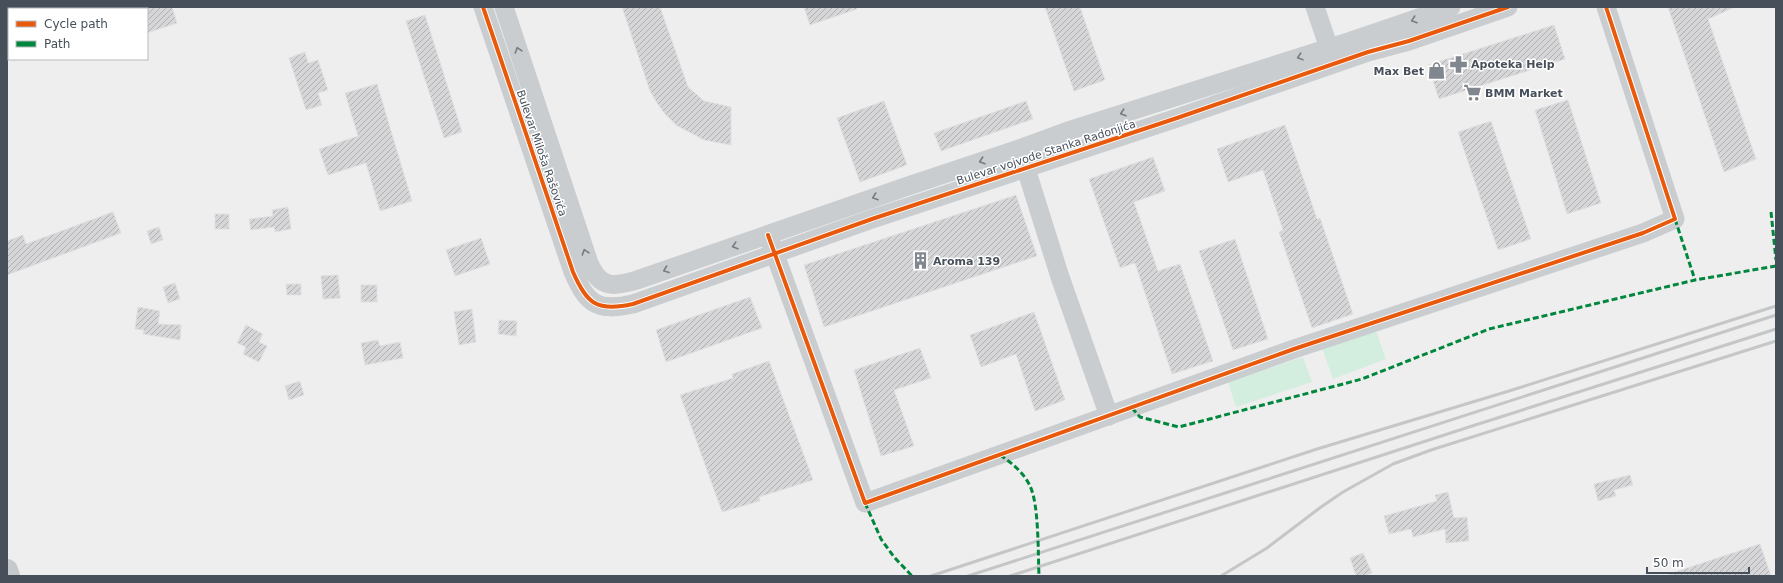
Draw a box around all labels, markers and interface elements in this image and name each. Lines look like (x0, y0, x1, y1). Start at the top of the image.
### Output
legend (8, 8, 148, 60)
one-way arrow (1411, 15, 1418, 23)
text: Cycle path (44, 17, 108, 31)
text: Path (44, 37, 70, 51)
one-way arrow (514, 46, 523, 53)
one-way arrow (1297, 52, 1304, 61)
pharmacy icon: Apoteka Help (1448, 54, 1468, 74)
place label: Apoteka Help (1471, 58, 1555, 71)
shop icon: Max Bet (1427, 61, 1447, 81)
place label: Max Bet (1374, 65, 1424, 78)
supermarket icon: BMM Market (1462, 83, 1482, 103)
place label: BMM Market (1485, 87, 1563, 100)
street label: Bulevar Miloša Rašovića (514, 88, 569, 218)
one-way arrow (1120, 108, 1127, 117)
street label: Bulevar vojvode Stanka Radonjića (955, 117, 1137, 188)
one-way arrow (979, 157, 986, 165)
one-way arrow (871, 193, 878, 201)
one-way arrow (732, 241, 739, 249)
one-way arrow (581, 248, 590, 255)
building icon: Aroma 139 (910, 251, 930, 271)
place label: Aroma 139 (933, 255, 1000, 268)
one-way arrow (663, 265, 670, 273)
scale bar (1647, 549, 1749, 575)
text: 50 m (1653, 556, 1684, 570)

